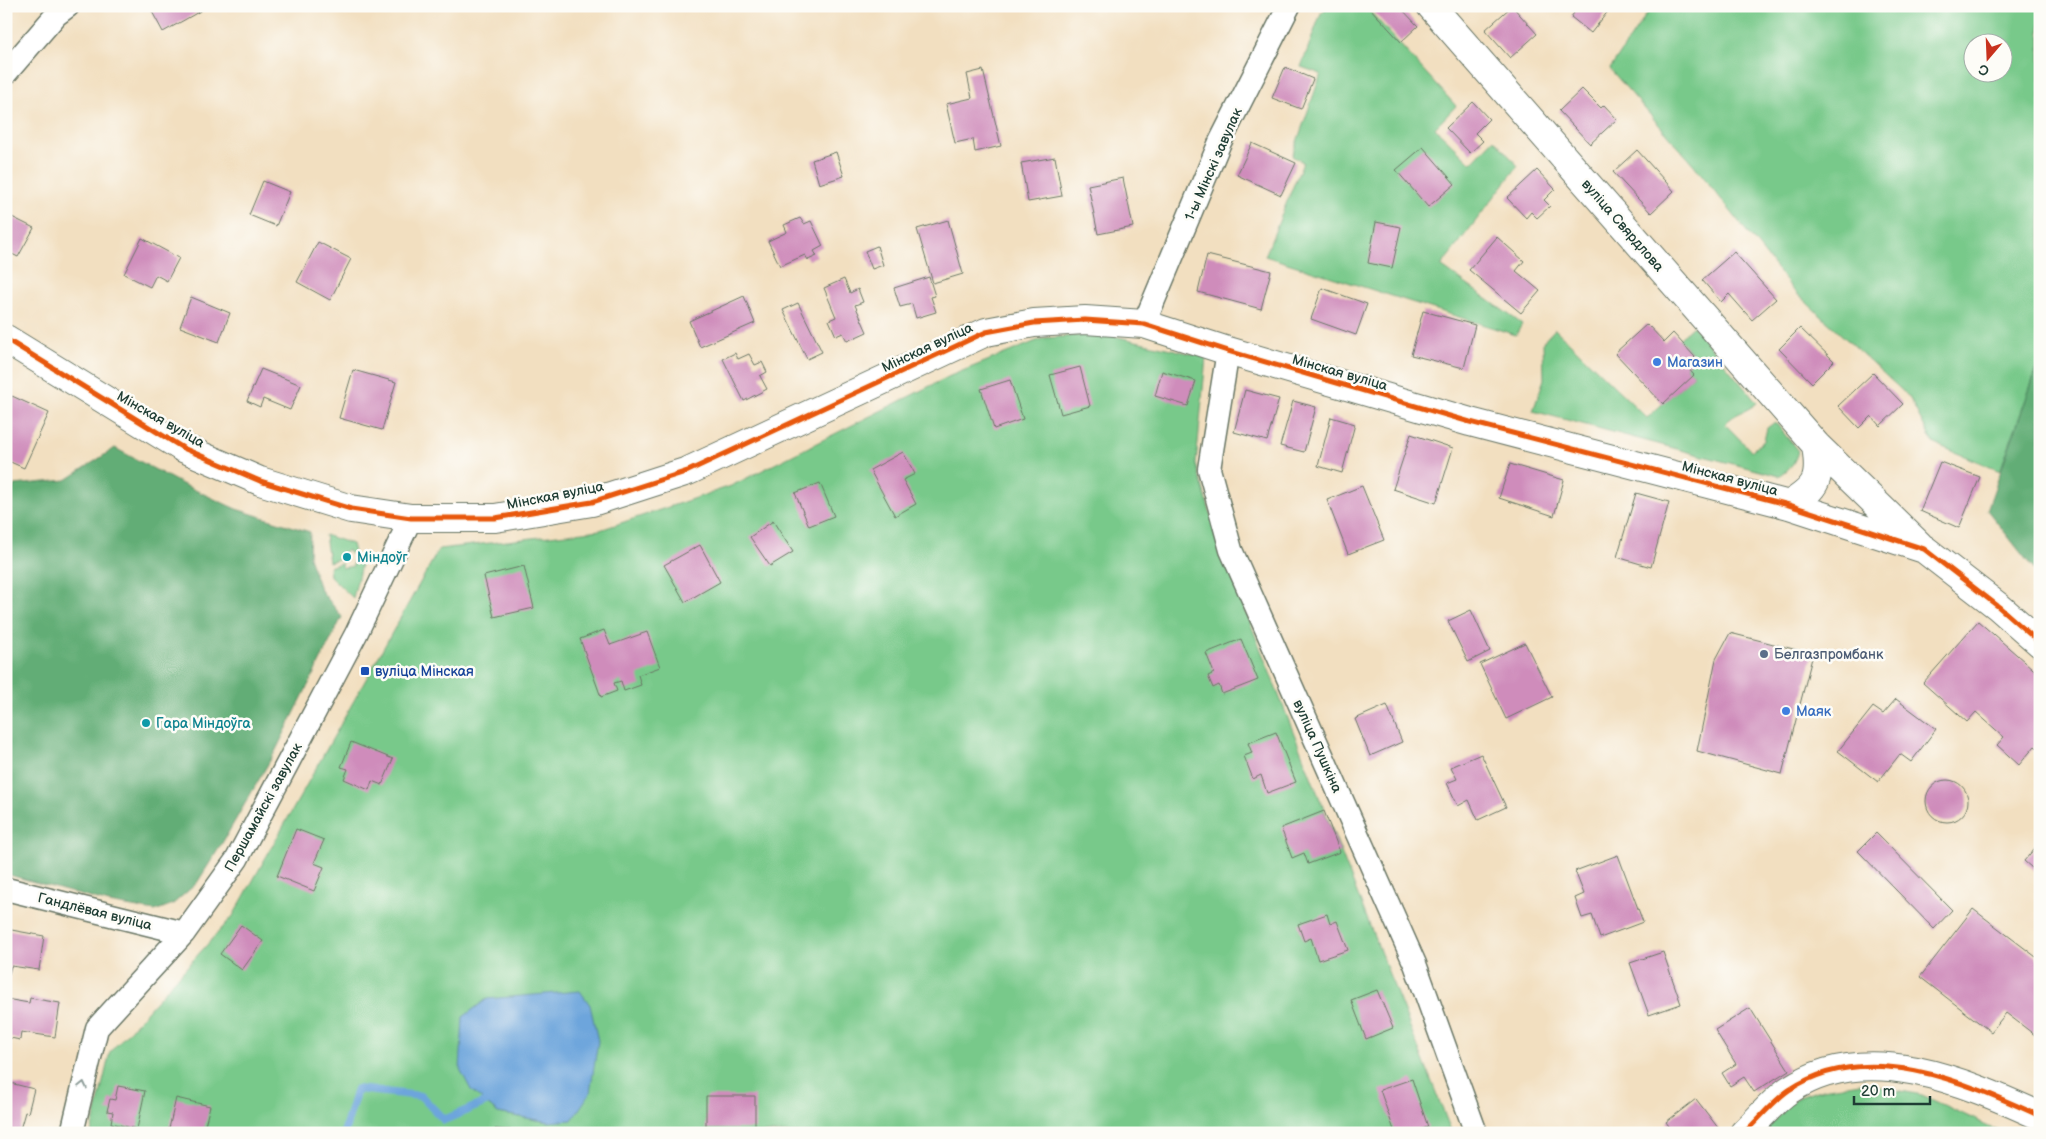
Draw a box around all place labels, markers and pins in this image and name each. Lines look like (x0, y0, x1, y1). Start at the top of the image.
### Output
place label: Магазин (1667, 354, 1723, 371)
marker: Магазин (1651, 356, 1663, 368)
place label: Міндоўг (357, 549, 408, 566)
marker: Міндоўг (341, 551, 353, 563)
place label: Белгазпромбанк (1774, 646, 1884, 663)
marker: Белгазпромбанк (1758, 648, 1770, 660)
place label: вуліца Мінская (375, 663, 474, 680)
marker: вуліца Мінская (359, 665, 371, 677)
place label: Маяк (1796, 703, 1832, 720)
marker: Маяк (1780, 705, 1792, 717)
place label: Гара Міндоўга (156, 715, 251, 732)
marker: Гара Міндоўга (140, 717, 152, 729)

